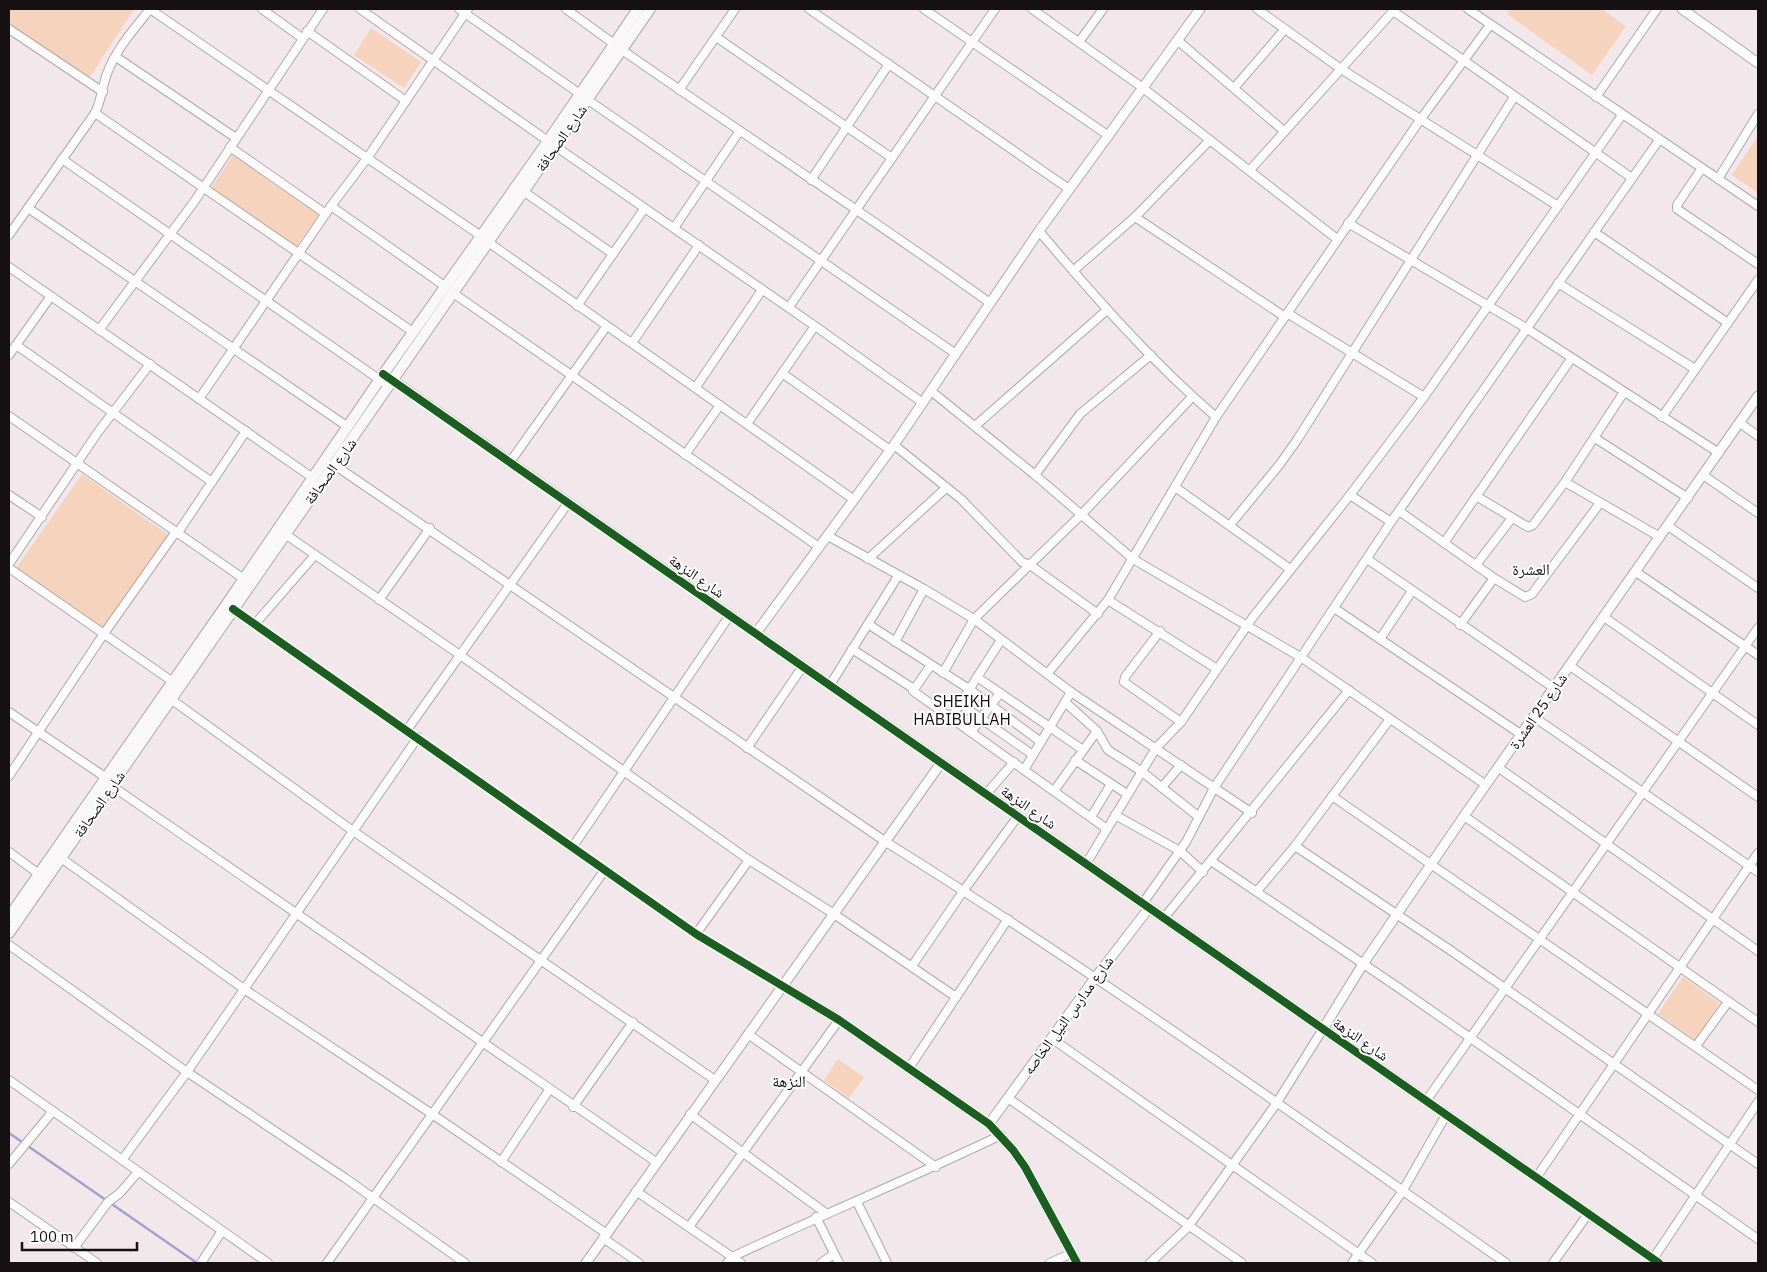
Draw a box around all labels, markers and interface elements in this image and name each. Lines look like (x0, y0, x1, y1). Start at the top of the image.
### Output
street label: شارع الصحافة (531, 101, 592, 176)
street label: شارع الصحافة (300, 434, 361, 508)
street label: شارع النزهة (665, 550, 729, 603)
district label: العشرة (1512, 559, 1550, 579)
street label: شارع 25 العشرة (1505, 669, 1572, 753)
district label: SHEIKH HABIBULLAH (913, 691, 1011, 729)
street label: شارع الصحافة (69, 767, 130, 842)
street label: شارع النزهة (997, 781, 1061, 834)
street label: شارع مدارس النيل الخاصه (1019, 952, 1118, 1079)
street label: شارع النزهة (1329, 1013, 1393, 1066)
district label: النزهة (772, 1071, 806, 1091)
scale bar (22, 1220, 138, 1252)
text: 100 m (30, 1227, 74, 1246)

